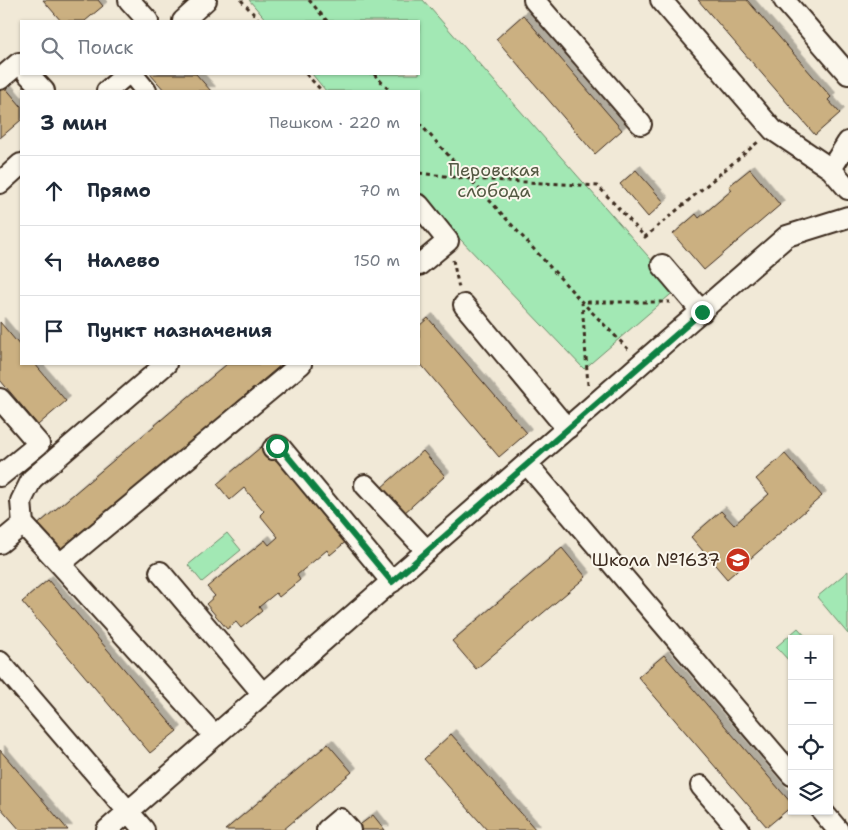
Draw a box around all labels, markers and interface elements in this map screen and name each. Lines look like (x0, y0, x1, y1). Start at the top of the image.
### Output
search box (20, 20, 420, 75)
icon: search (38, 34, 66, 62)
text: Поиск (78, 35, 133, 60)
text: 3 мин (40, 109, 107, 137)
text: Пешком · 220 m (269, 112, 400, 133)
park label: Перовская слобода (448, 158, 540, 203)
icon: ahead (40, 177, 68, 205)
text: Прямо (87, 178, 151, 203)
text: 70 m (359, 180, 400, 201)
icon: left (40, 247, 68, 275)
text: Налево (87, 248, 160, 273)
text: 150 m (353, 250, 400, 271)
route end (691, 301, 714, 324)
icon: arrive (40, 317, 68, 345)
text: Пункт назначения (87, 318, 272, 343)
route start (266, 435, 289, 458)
school or university icon: Школа №1637 (725, 547, 751, 573)
place label: Школа №1637 (592, 548, 720, 572)
map controls (788, 635, 833, 815)
button: + (788, 635, 833, 680)
button: − (788, 680, 833, 725)
button: locate (788, 725, 833, 770)
button: layers (788, 770, 833, 815)

